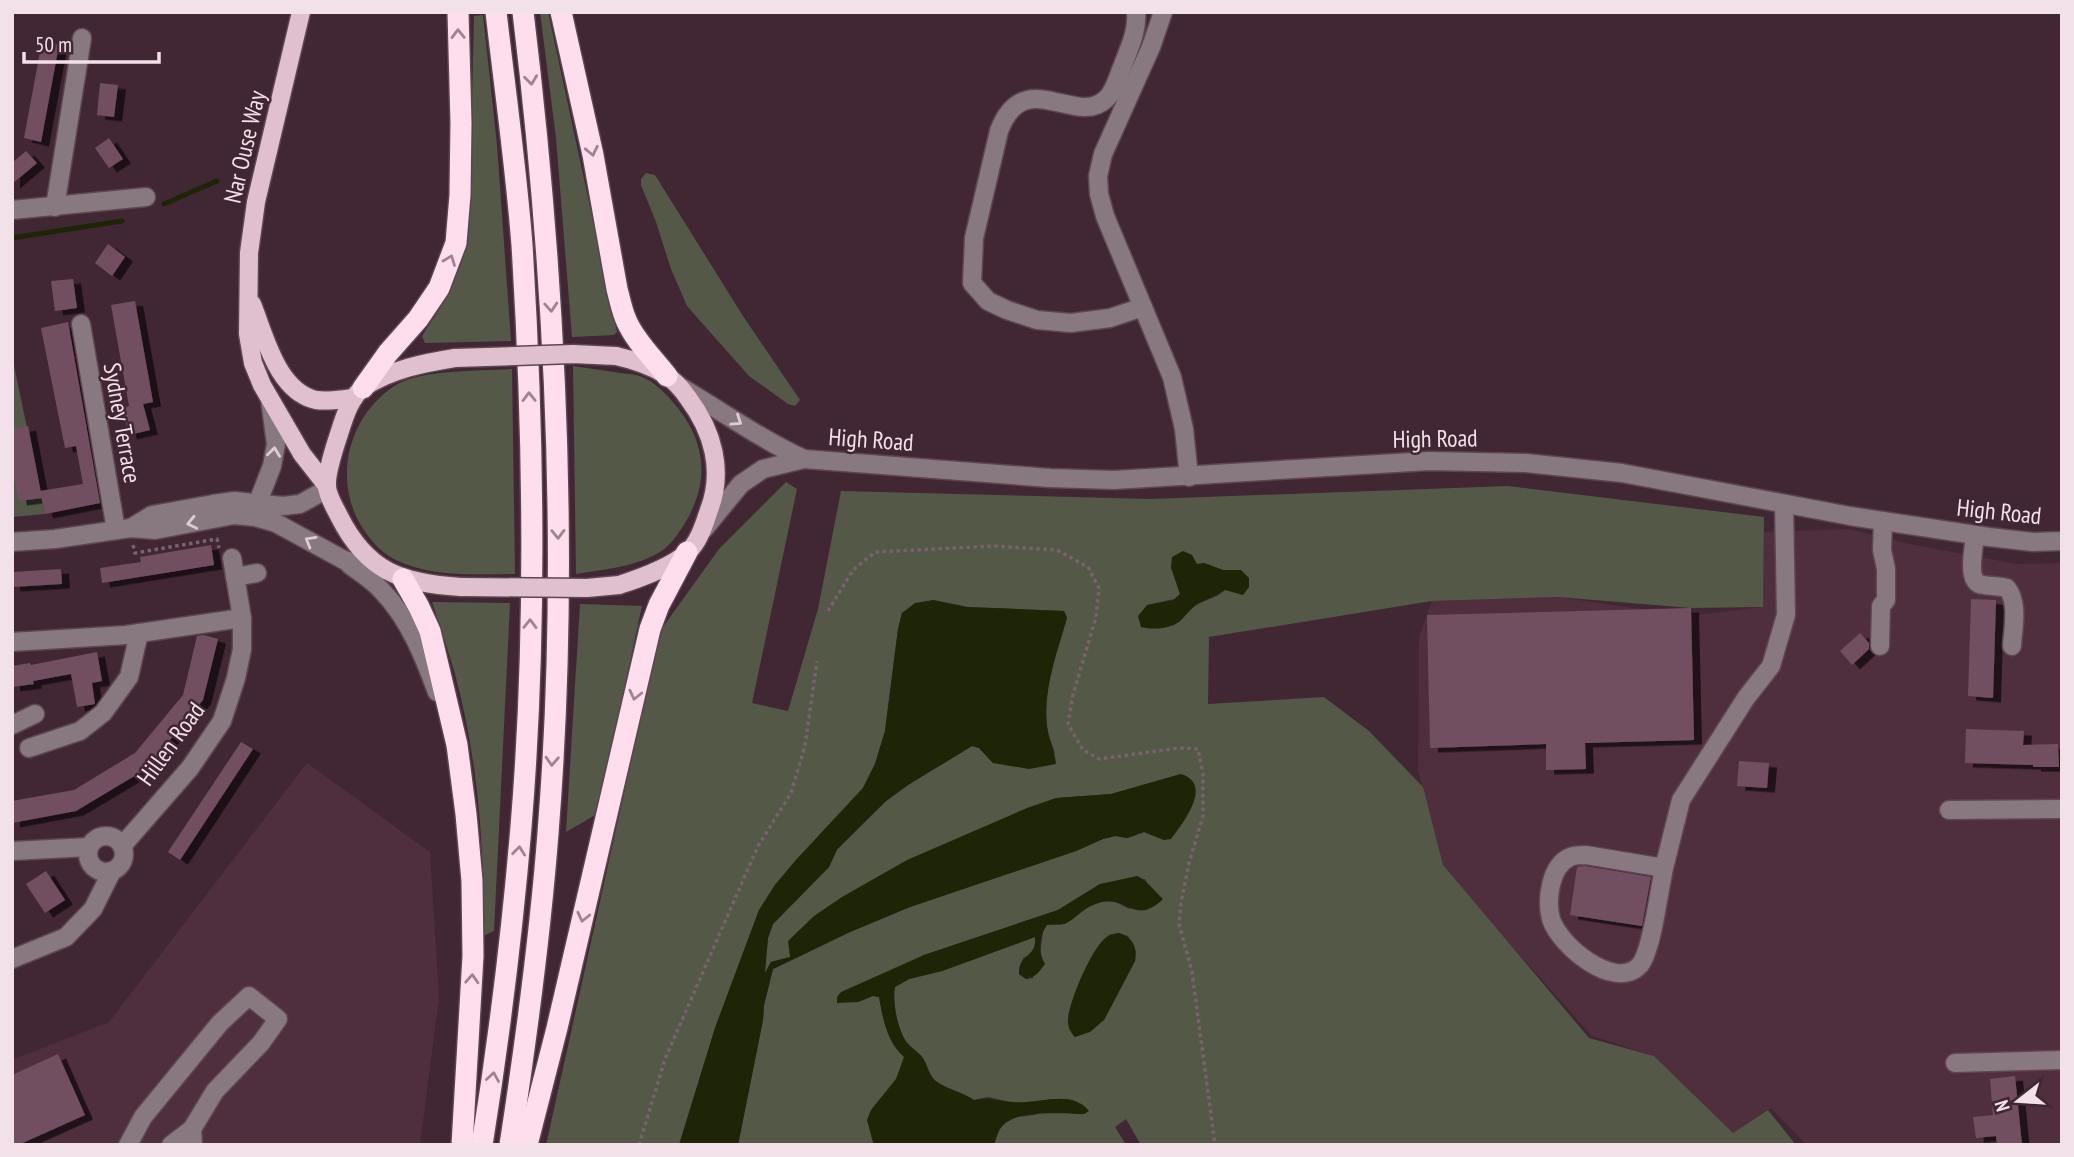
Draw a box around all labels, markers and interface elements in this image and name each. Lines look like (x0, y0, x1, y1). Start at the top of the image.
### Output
scale bar (24, 21, 159, 65)
one-way arrow (451, 28, 466, 39)
text: 50 m (35, 31, 72, 58)
one-way arrow (523, 74, 538, 86)
street label: Nar Ouse Way (217, 88, 272, 206)
one-way arrow (584, 145, 599, 157)
one-way arrow (442, 254, 456, 266)
one-way arrow (543, 301, 558, 312)
street label: Sydney Terrace (97, 360, 148, 485)
one-way arrow (521, 391, 537, 401)
one-way arrow (729, 413, 742, 425)
street label: High Road (828, 421, 915, 458)
street label: High Road (1392, 422, 1478, 455)
one-way arrow (267, 446, 282, 458)
street label: High Road (1955, 492, 2043, 531)
one-way arrow (186, 515, 198, 529)
one-way arrow (550, 529, 566, 540)
one-way arrow (305, 536, 318, 549)
one-way arrow (522, 618, 538, 629)
one-way arrow (628, 689, 643, 701)
street label: Hillen Road (130, 696, 211, 792)
one-way arrow (545, 756, 560, 767)
one-way arrow (511, 846, 526, 857)
one-way arrow (577, 911, 591, 923)
one-way arrow (464, 973, 479, 984)
north arrow (1983, 1066, 2053, 1136)
one-way arrow (485, 1071, 500, 1083)
text: N (1989, 1098, 2015, 1114)

